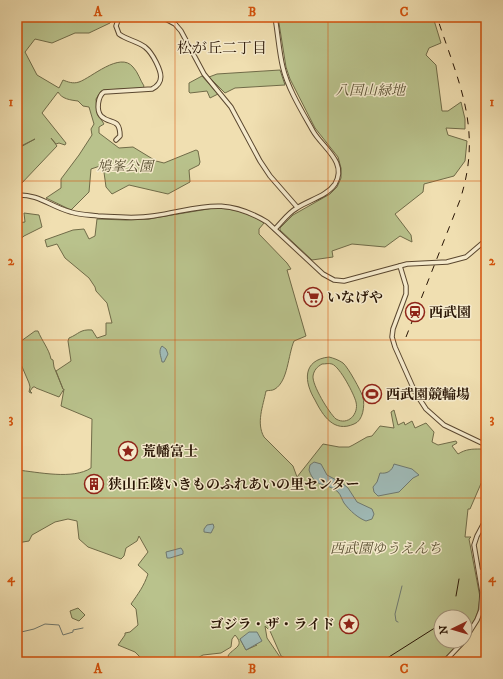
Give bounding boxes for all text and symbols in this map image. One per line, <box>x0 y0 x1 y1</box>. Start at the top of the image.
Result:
text: A <box>93 4 103 20</box>
text: B <box>248 4 256 20</box>
text: C <box>400 4 409 20</box>
district label: 松が丘二丁目 <box>177 39 267 58</box>
park label: 八国山緑地 <box>335 82 407 100</box>
text: 1 <box>9 94 14 110</box>
text: 1 <box>490 94 495 110</box>
park label: 鳩峯公園 <box>97 158 155 176</box>
text: 2 <box>8 253 15 269</box>
text: 2 <box>489 253 496 269</box>
supermarket icon: いなげや <box>302 286 324 308</box>
place label: いなげや <box>327 289 383 307</box>
station icon: 西武園 <box>404 301 426 323</box>
place label: 西武園 <box>429 304 471 322</box>
sports icon: 西武園競輪場 <box>361 383 383 405</box>
place label: 西武園競輪場 <box>386 386 470 404</box>
text: 3 <box>9 411 14 427</box>
text: 3 <box>490 411 495 427</box>
place icon: 荒幡富士 <box>117 440 139 462</box>
place label: 荒幡富士 <box>142 443 198 461</box>
building icon: 狭山丘陵いきものふれあいの里センター <box>83 473 105 495</box>
place label: 狭山丘陵いきものふれあいの里センター <box>108 476 359 494</box>
park label: 西武園ゆうえんち <box>330 540 442 558</box>
text: 4 <box>6 570 15 587</box>
text: 4 <box>487 570 496 587</box>
north arrow <box>433 609 473 649</box>
place icon: ゴジラ・ザ・ライド <box>338 613 360 635</box>
place label: ゴジラ・ザ・ライド <box>209 616 335 634</box>
text: N <box>437 625 451 635</box>
text: A <box>93 661 103 677</box>
text: B <box>248 661 256 677</box>
text: C <box>400 661 409 677</box>

